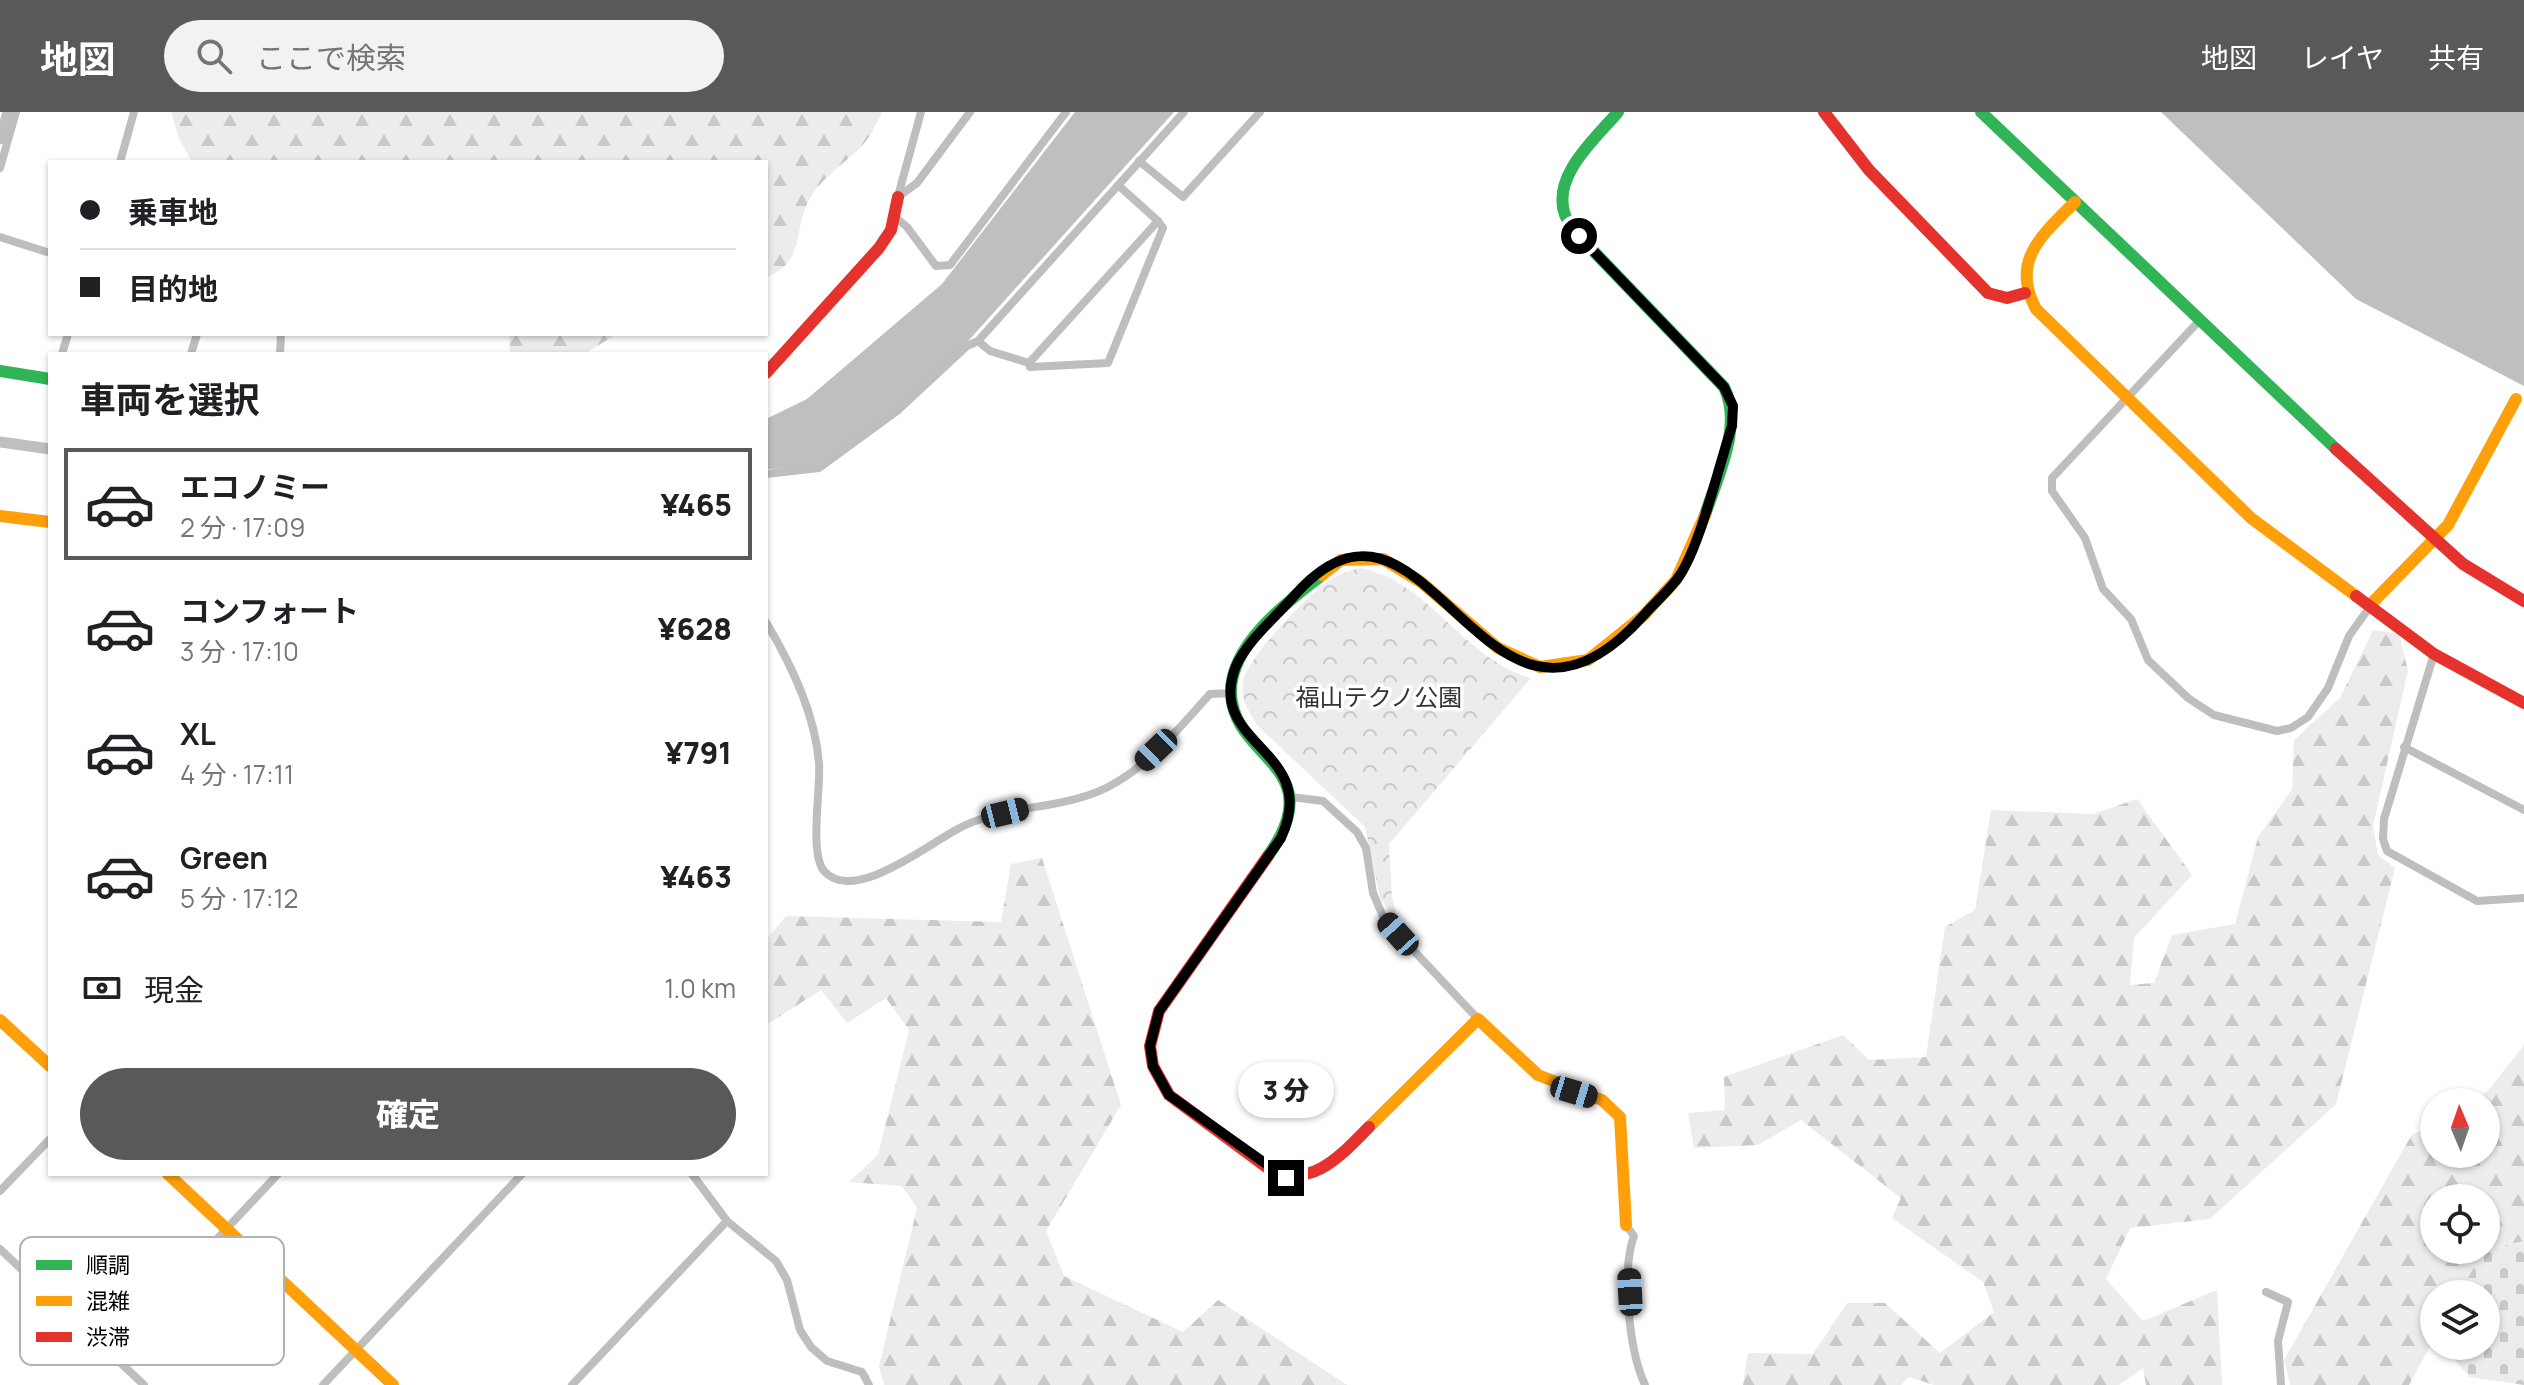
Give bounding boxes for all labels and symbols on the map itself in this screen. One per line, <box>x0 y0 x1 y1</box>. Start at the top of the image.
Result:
route start <box>1561 218 1597 254</box>
park label: 福山テクノ公園 <box>1296 680 1462 713</box>
car <box>1130 725 1182 775</box>
car <box>979 796 1031 830</box>
car <box>1373 908 1423 960</box>
callout: 3 分 <box>1238 1062 1334 1118</box>
car <box>1548 1074 1600 1110</box>
north arrow <box>2420 1088 2500 1168</box>
route end <box>1268 1160 1304 1196</box>
legend <box>20 1237 284 1365</box>
text: 順調 <box>86 1250 130 1280</box>
car <box>1617 1267 1643 1317</box>
text: 混雑 <box>86 1286 130 1316</box>
text: 渋滞 <box>86 1322 130 1352</box>

